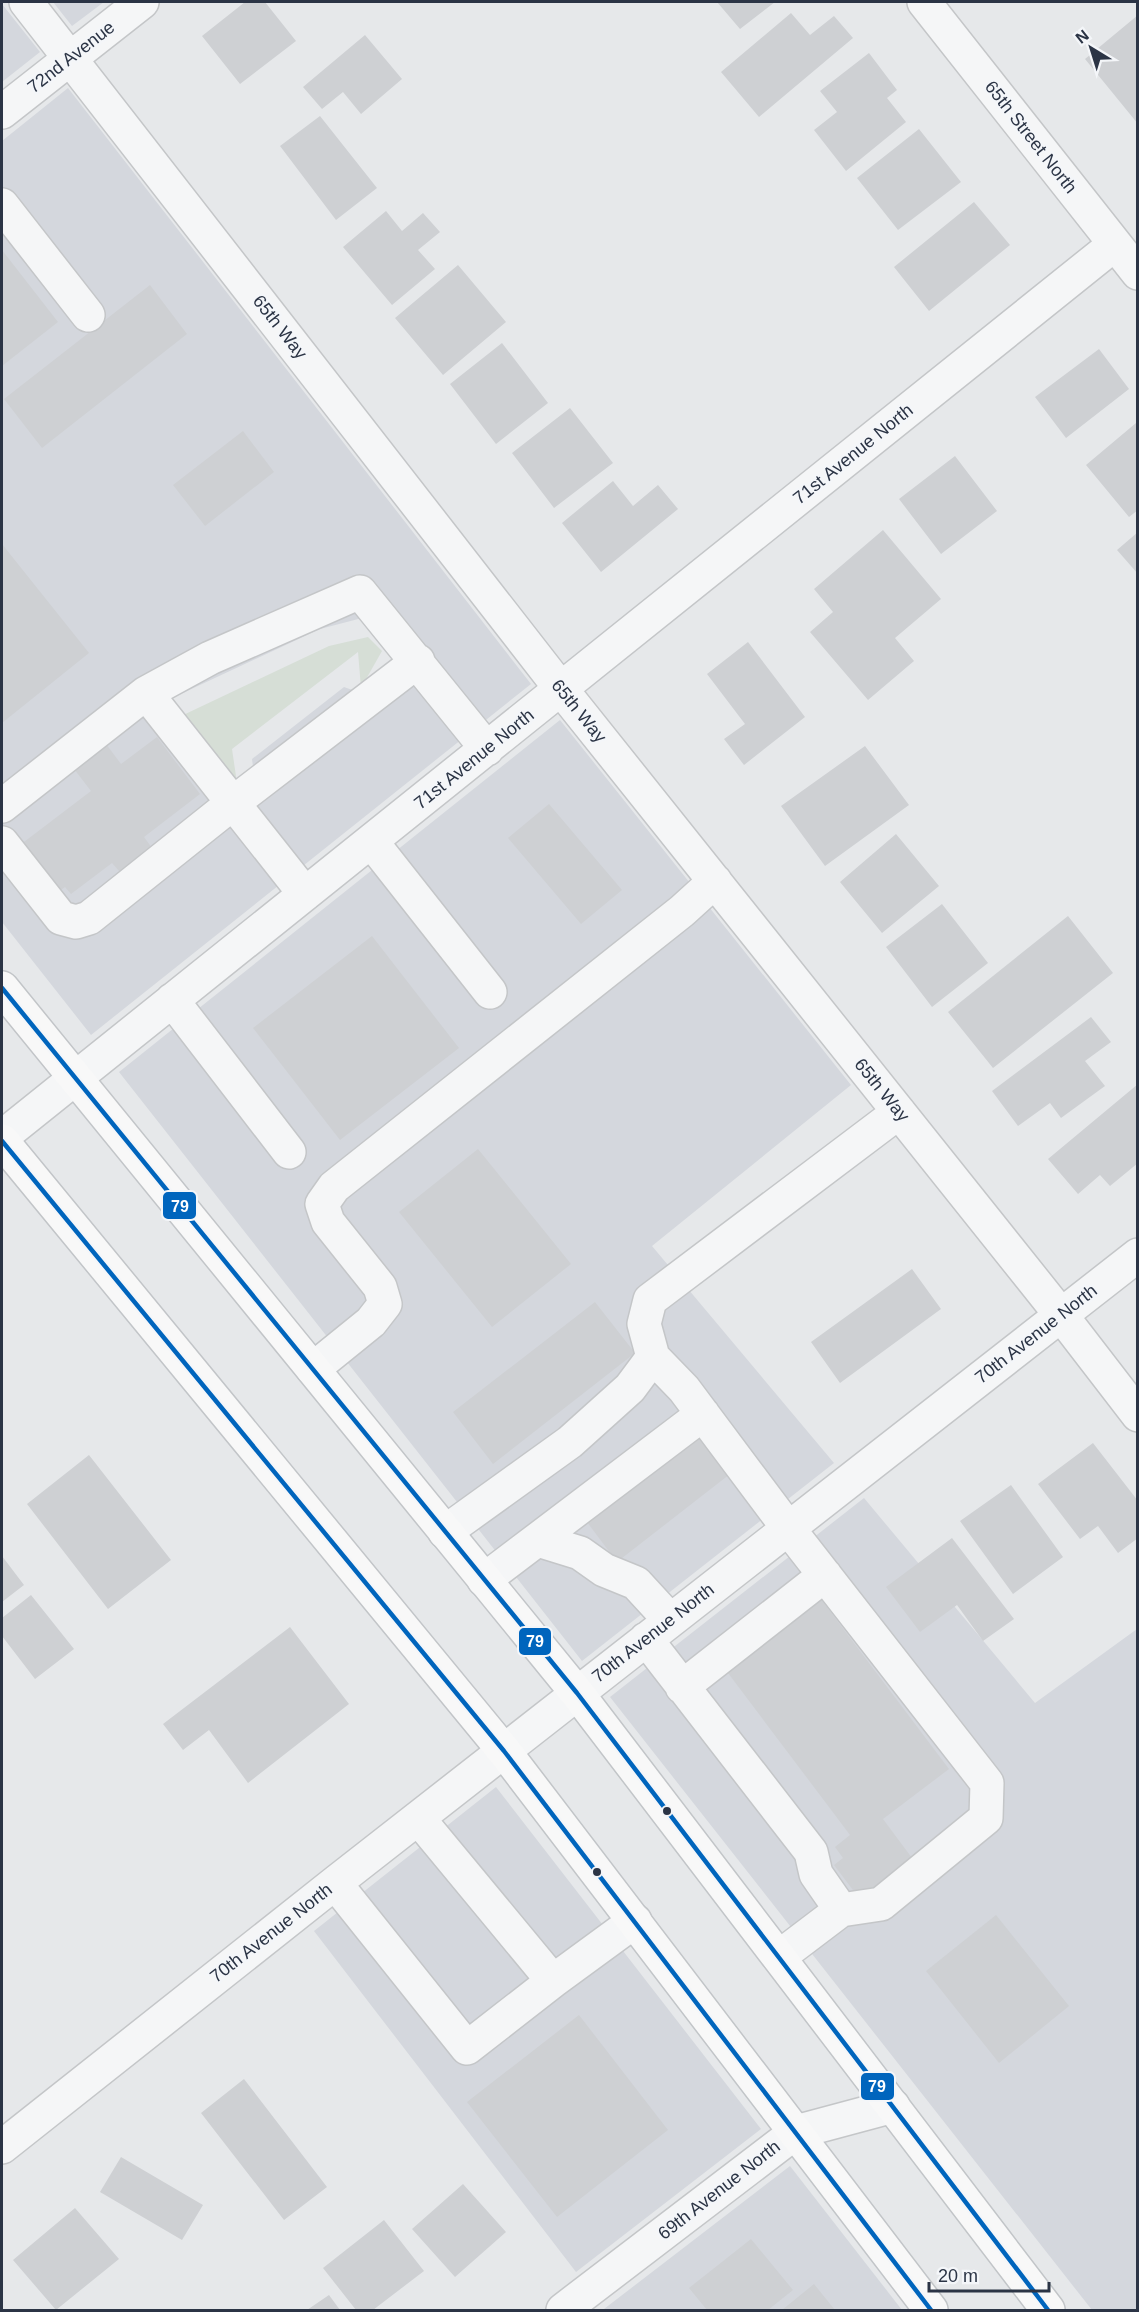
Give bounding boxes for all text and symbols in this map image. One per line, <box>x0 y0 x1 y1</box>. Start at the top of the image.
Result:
street label: 72nd Avenue <box>24 17 118 97</box>
north arrow <box>1061 18 1121 78</box>
text: N <box>1072 26 1092 47</box>
street label: 65th Street North <box>981 77 1081 197</box>
street label: 65th Way <box>249 291 311 363</box>
street label: 71st Avenue North <box>789 400 917 508</box>
street label: 65th Way <box>548 675 610 747</box>
street label: 71st Avenue North <box>410 705 538 813</box>
street label: 65th Way <box>851 1054 913 1126</box>
line badge: 79 <box>162 1191 197 1220</box>
text: 79 <box>171 1198 189 1215</box>
street label: 70th Avenue North <box>971 1280 1101 1388</box>
street label: 70th Avenue North <box>588 1579 718 1687</box>
line badge: 79 <box>518 1627 552 1656</box>
text: 79 <box>526 1633 544 1650</box>
unlabelled marker <box>661 1805 673 1817</box>
unlabelled marker <box>591 1866 603 1878</box>
street label: 70th Avenue North <box>206 1879 336 1987</box>
line badge: 79 <box>860 2072 895 2101</box>
text: 79 <box>868 2078 886 2095</box>
street label: 69th Avenue North <box>654 2136 784 2244</box>
scale bar <box>929 2255 1049 2293</box>
text: 20 m <box>938 2266 978 2286</box>

